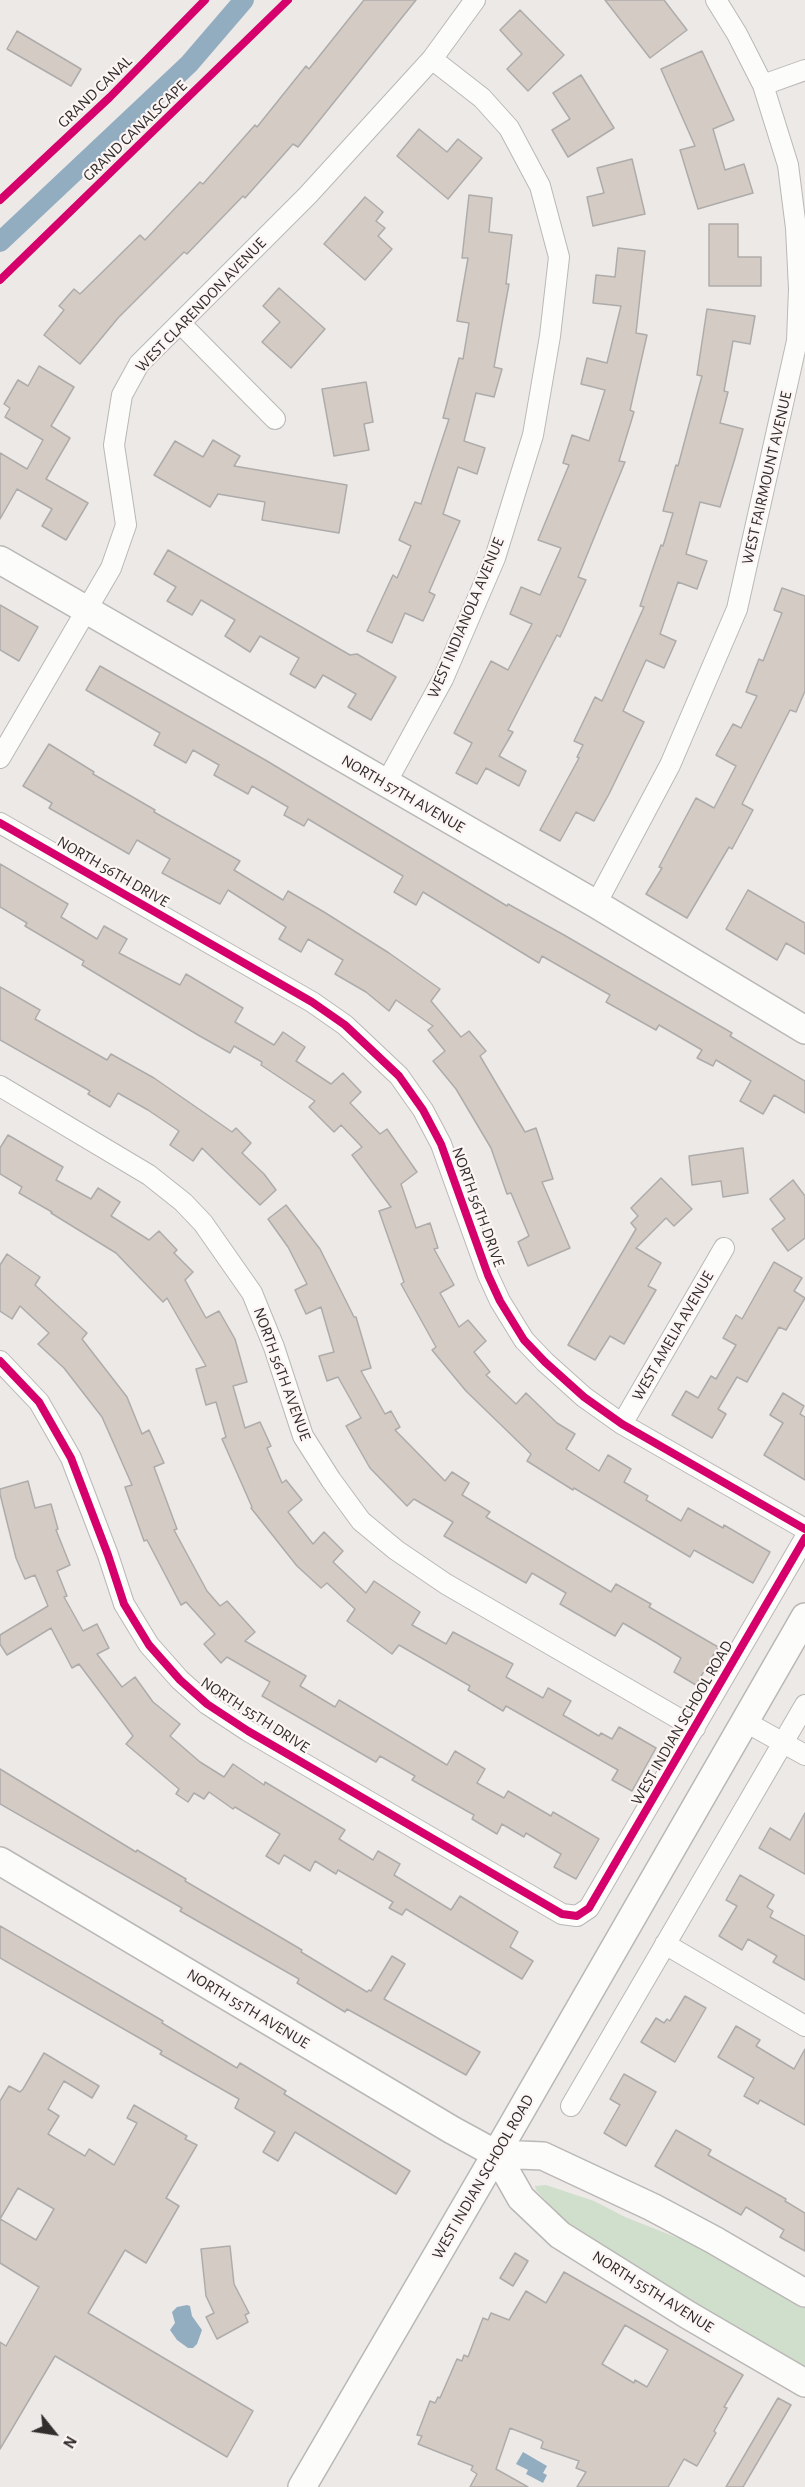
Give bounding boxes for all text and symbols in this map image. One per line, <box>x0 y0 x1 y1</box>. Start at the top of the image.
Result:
street label: GRAND CANAL <box>54 52 136 132</box>
street label: GRAND CANALSCAPE <box>79 76 191 186</box>
street label: WEST CLARENDON AVENUE <box>132 234 270 376</box>
street label: WEST FAIRMOUNT AVENUE <box>738 390 796 566</box>
street label: WEST INDIANOLA AVENUE <box>423 535 509 701</box>
street label: NORTH 57TH AVENUE <box>338 751 468 837</box>
street label: NORTH 56TH DRIVE <box>54 832 172 912</box>
street label: NORTH 56TH DRIVE <box>447 1144 509 1270</box>
street label: WEST AMELIA AVENUE <box>628 1268 718 1404</box>
street label: NORTH 56TH AVENUE <box>249 1305 315 1443</box>
street label: WEST INDIAN SCHOOL ROAD <box>627 1637 737 1809</box>
street label: NORTH 55TH DRIVE <box>197 1673 313 1757</box>
street label: NORTH 55TH AVENUE <box>183 1965 313 2053</box>
street label: WEST INDIAN SCHOOL ROAD <box>428 2091 538 2263</box>
street label: NORTH 55TH AVENUE <box>589 2247 717 2337</box>
north arrow <box>24 2403 84 2463</box>
text: N <box>60 2433 79 2451</box>

